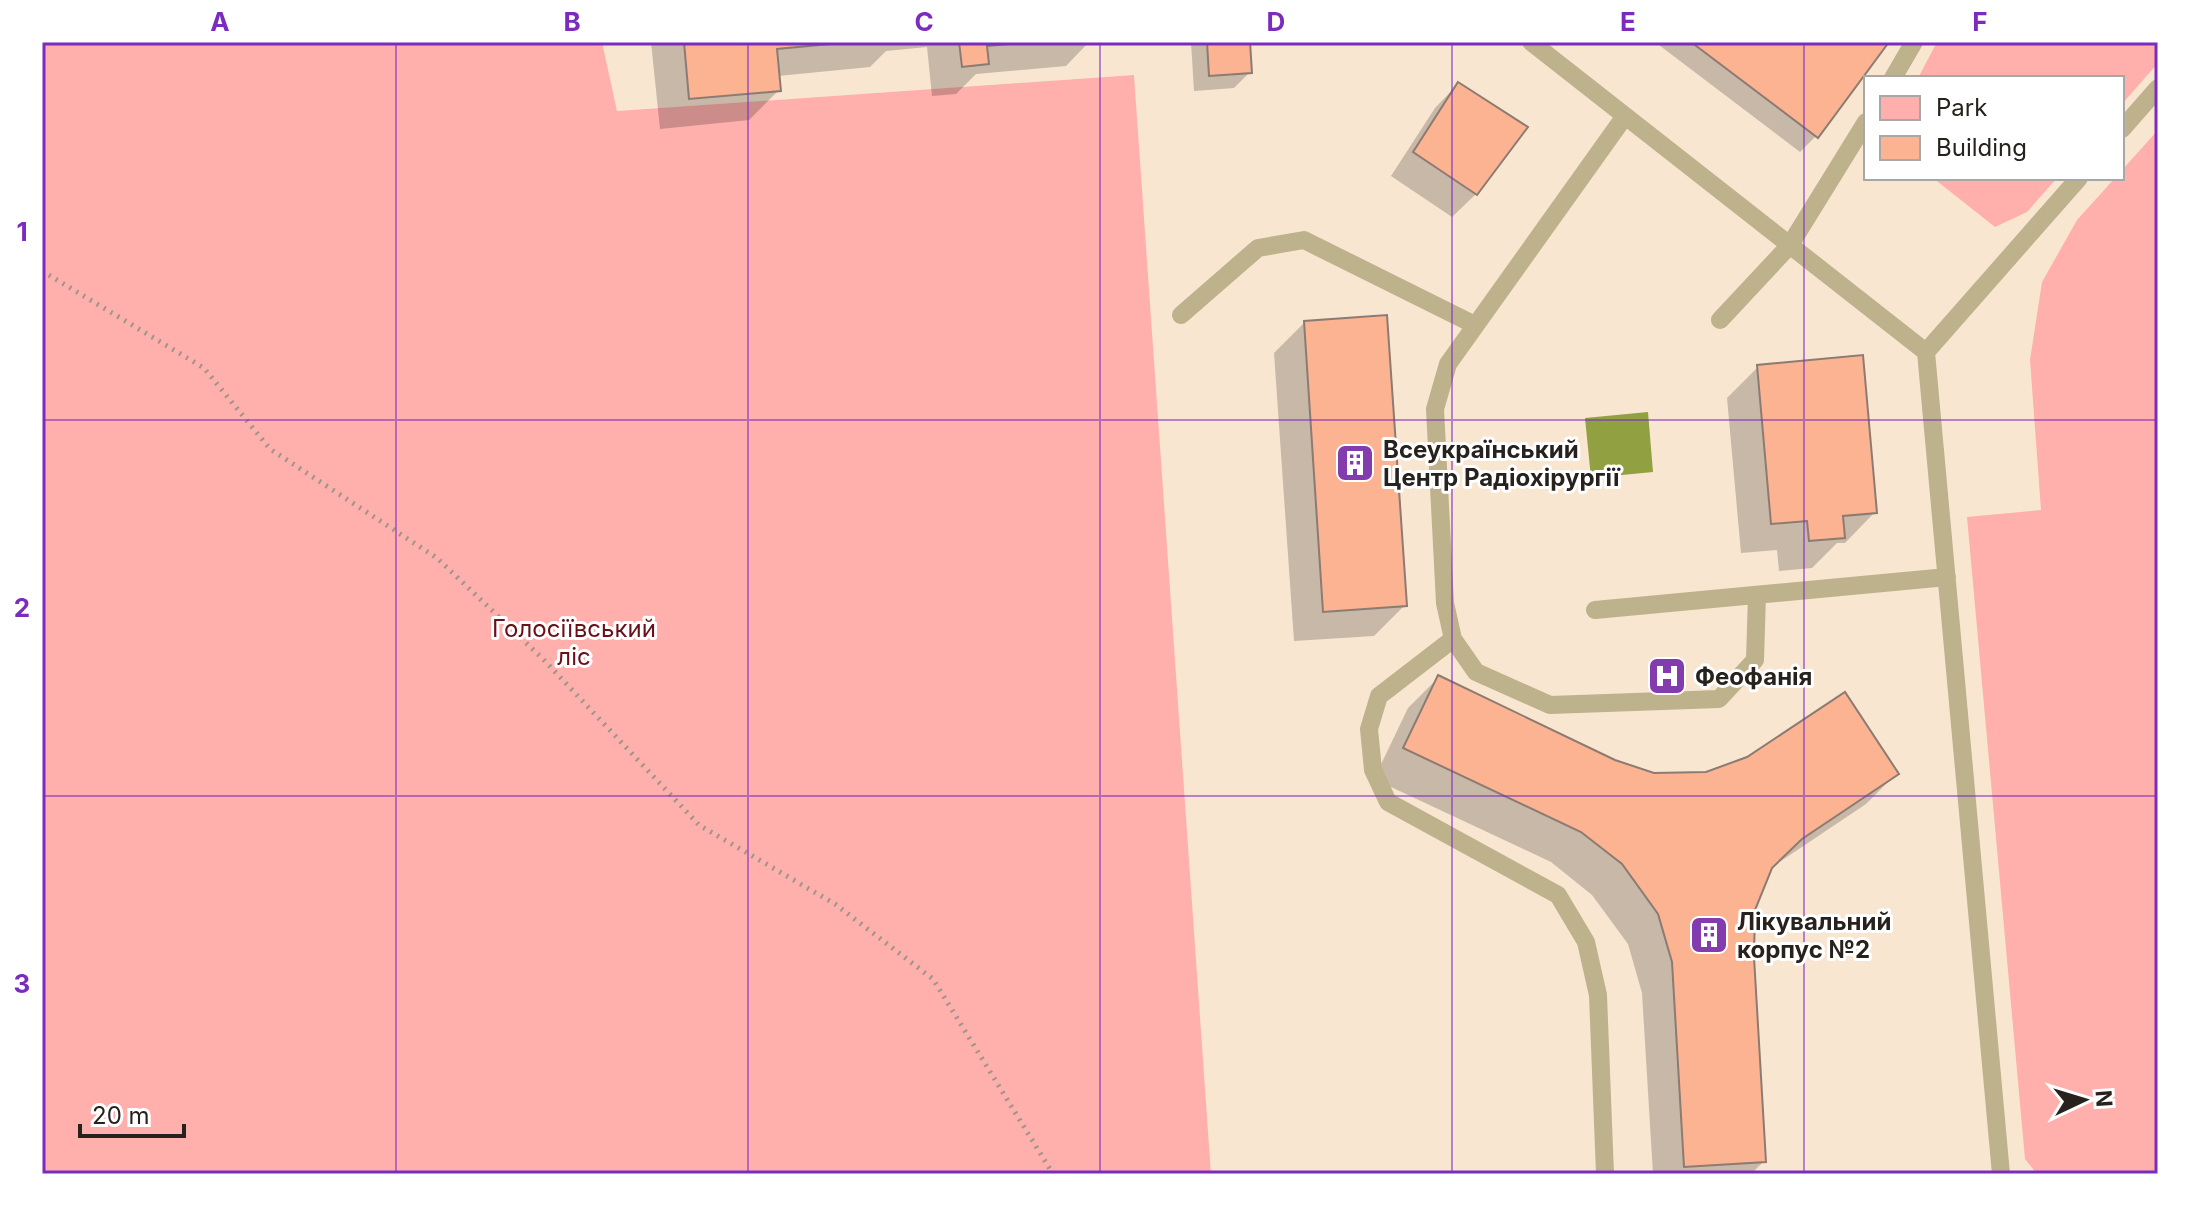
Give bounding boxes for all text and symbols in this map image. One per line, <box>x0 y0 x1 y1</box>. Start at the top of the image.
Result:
text: A <box>210 6 230 37</box>
text: B <box>563 6 581 37</box>
text: C <box>914 6 934 37</box>
text: D <box>1267 6 1285 37</box>
text: E <box>1620 6 1636 37</box>
text: F <box>1972 6 1988 37</box>
legend <box>1864 76 2124 180</box>
text: Park <box>1936 93 1987 122</box>
text: Building <box>1936 133 2027 162</box>
text: 1 <box>16 216 28 247</box>
place label: Всеукраїнський Центр Радіохірургії <box>1383 435 1621 492</box>
building icon: Всеукраїнський Центр Радіохірургії <box>1334 442 1376 484</box>
text: 2 <box>14 592 30 623</box>
park label: Голосіївський ліс <box>492 614 656 671</box>
hospital icon: Феофанія <box>1646 655 1688 697</box>
place label: Феофанія <box>1695 662 1812 691</box>
place label: Лікувальний корпус №2 <box>1737 907 1891 964</box>
building icon: Лікувальний корпус №2 <box>1688 914 1730 956</box>
text: 3 <box>14 968 30 999</box>
north arrow <box>2044 1060 2124 1140</box>
scale bar <box>80 1088 184 1138</box>
text: N <box>2090 1089 2118 1108</box>
text: 20 m <box>92 1101 150 1130</box>

